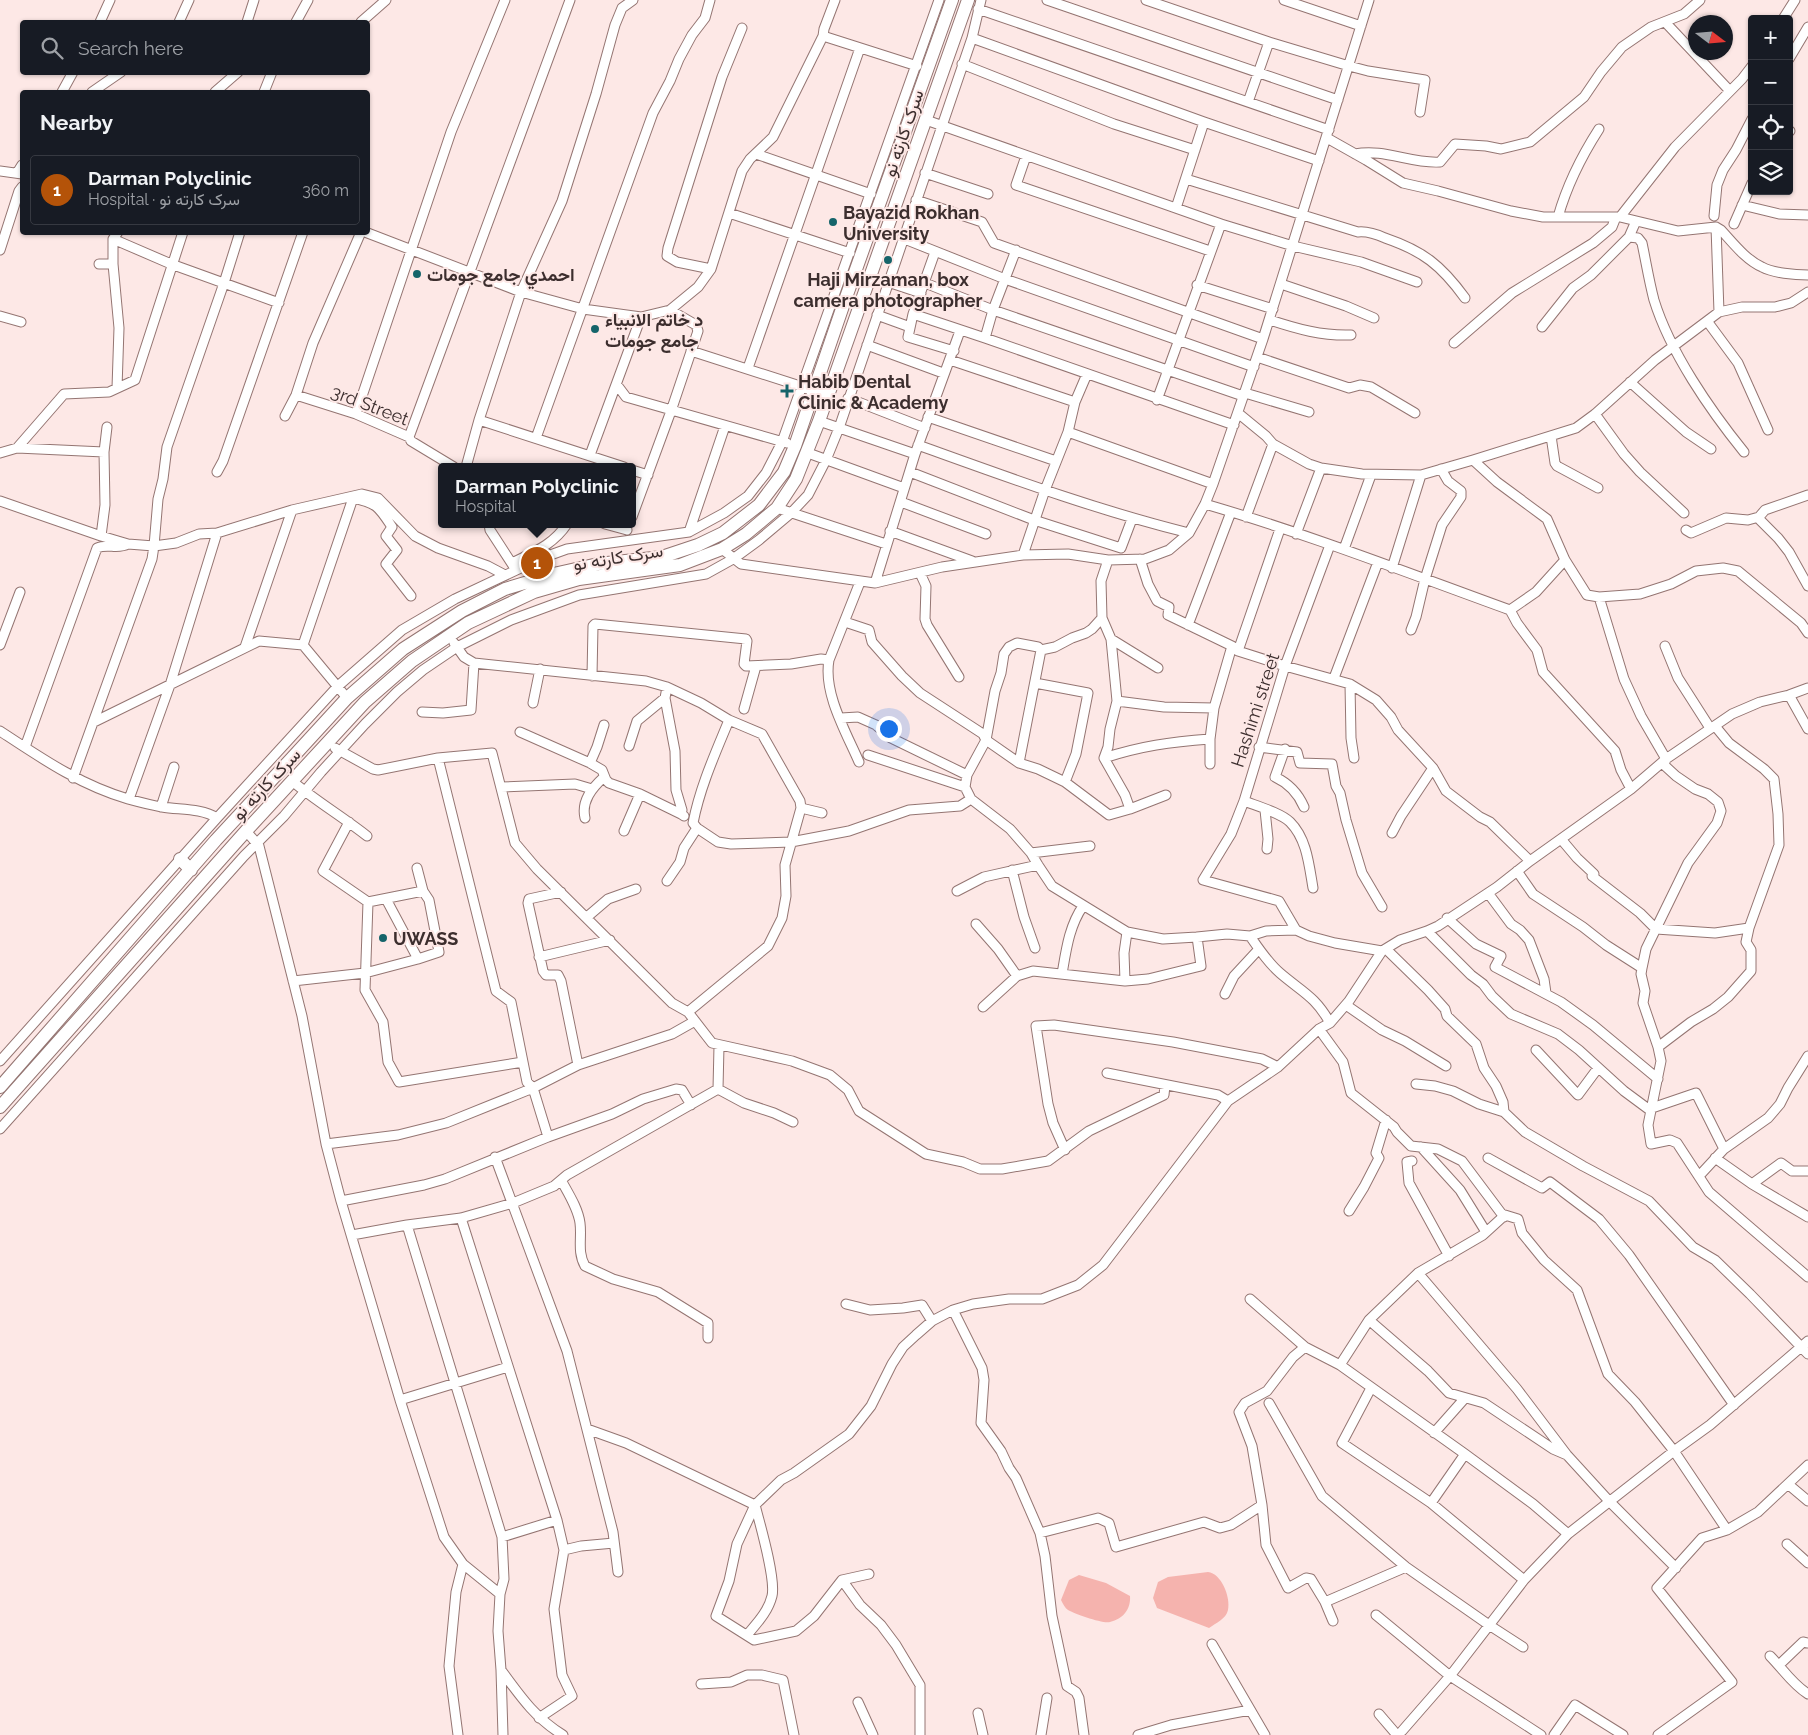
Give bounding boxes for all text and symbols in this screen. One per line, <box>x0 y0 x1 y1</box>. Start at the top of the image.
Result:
north arrow <box>1688 15 1733 60</box>
map controls <box>1748 15 1793 195</box>
button: + <box>1748 15 1793 60</box>
search box <box>20 20 370 75</box>
icon: search <box>38 34 66 62</box>
text: Search here <box>78 37 184 59</box>
button: − <box>1748 60 1793 105</box>
street label: سرک کارته نو <box>878 87 929 180</box>
button: locate <box>1748 105 1793 150</box>
text: Nearby <box>40 110 113 135</box>
button: layers <box>1748 150 1793 195</box>
text: Darman Polyclinic <box>88 167 252 189</box>
text: 1 <box>53 181 61 200</box>
text: 360 m <box>302 181 349 200</box>
text: Hospital · سرک کارته نو <box>88 190 240 209</box>
place label: Bayazid Rokhan University <box>843 202 979 244</box>
marker: Bayazid Rokhan University <box>827 216 839 228</box>
marker: Haji Mirzaman, box camera photographer <box>882 254 894 266</box>
place label: احمدي جامع جومات <box>427 264 575 290</box>
marker: احمدي جامع جومات <box>411 268 423 280</box>
place label: Haji Mirzaman, box camera photographer <box>793 269 983 311</box>
place label: د خاتم الانبیاء جامع جومات <box>605 309 703 353</box>
marker: د خاتم الانبیاء جامع جومات <box>589 323 601 335</box>
place label: Habib Dental Clinic & Academy <box>798 371 948 413</box>
street label: 3rd Street <box>328 381 412 429</box>
marker: Habib Dental Clinic & Academy <box>780 384 794 398</box>
popup <box>438 463 636 528</box>
text: Darman Polyclinic <box>455 475 619 497</box>
text: Hospital <box>455 497 516 516</box>
street label: سرک کارته نو <box>572 540 664 575</box>
pin: 1 <box>521 544 553 582</box>
street label: Hashimi street <box>1227 650 1283 770</box>
your location <box>876 716 902 742</box>
street label: سرک کارته نو <box>227 744 305 825</box>
place label: UWASS <box>393 928 458 949</box>
marker: UWASS <box>377 932 389 944</box>

